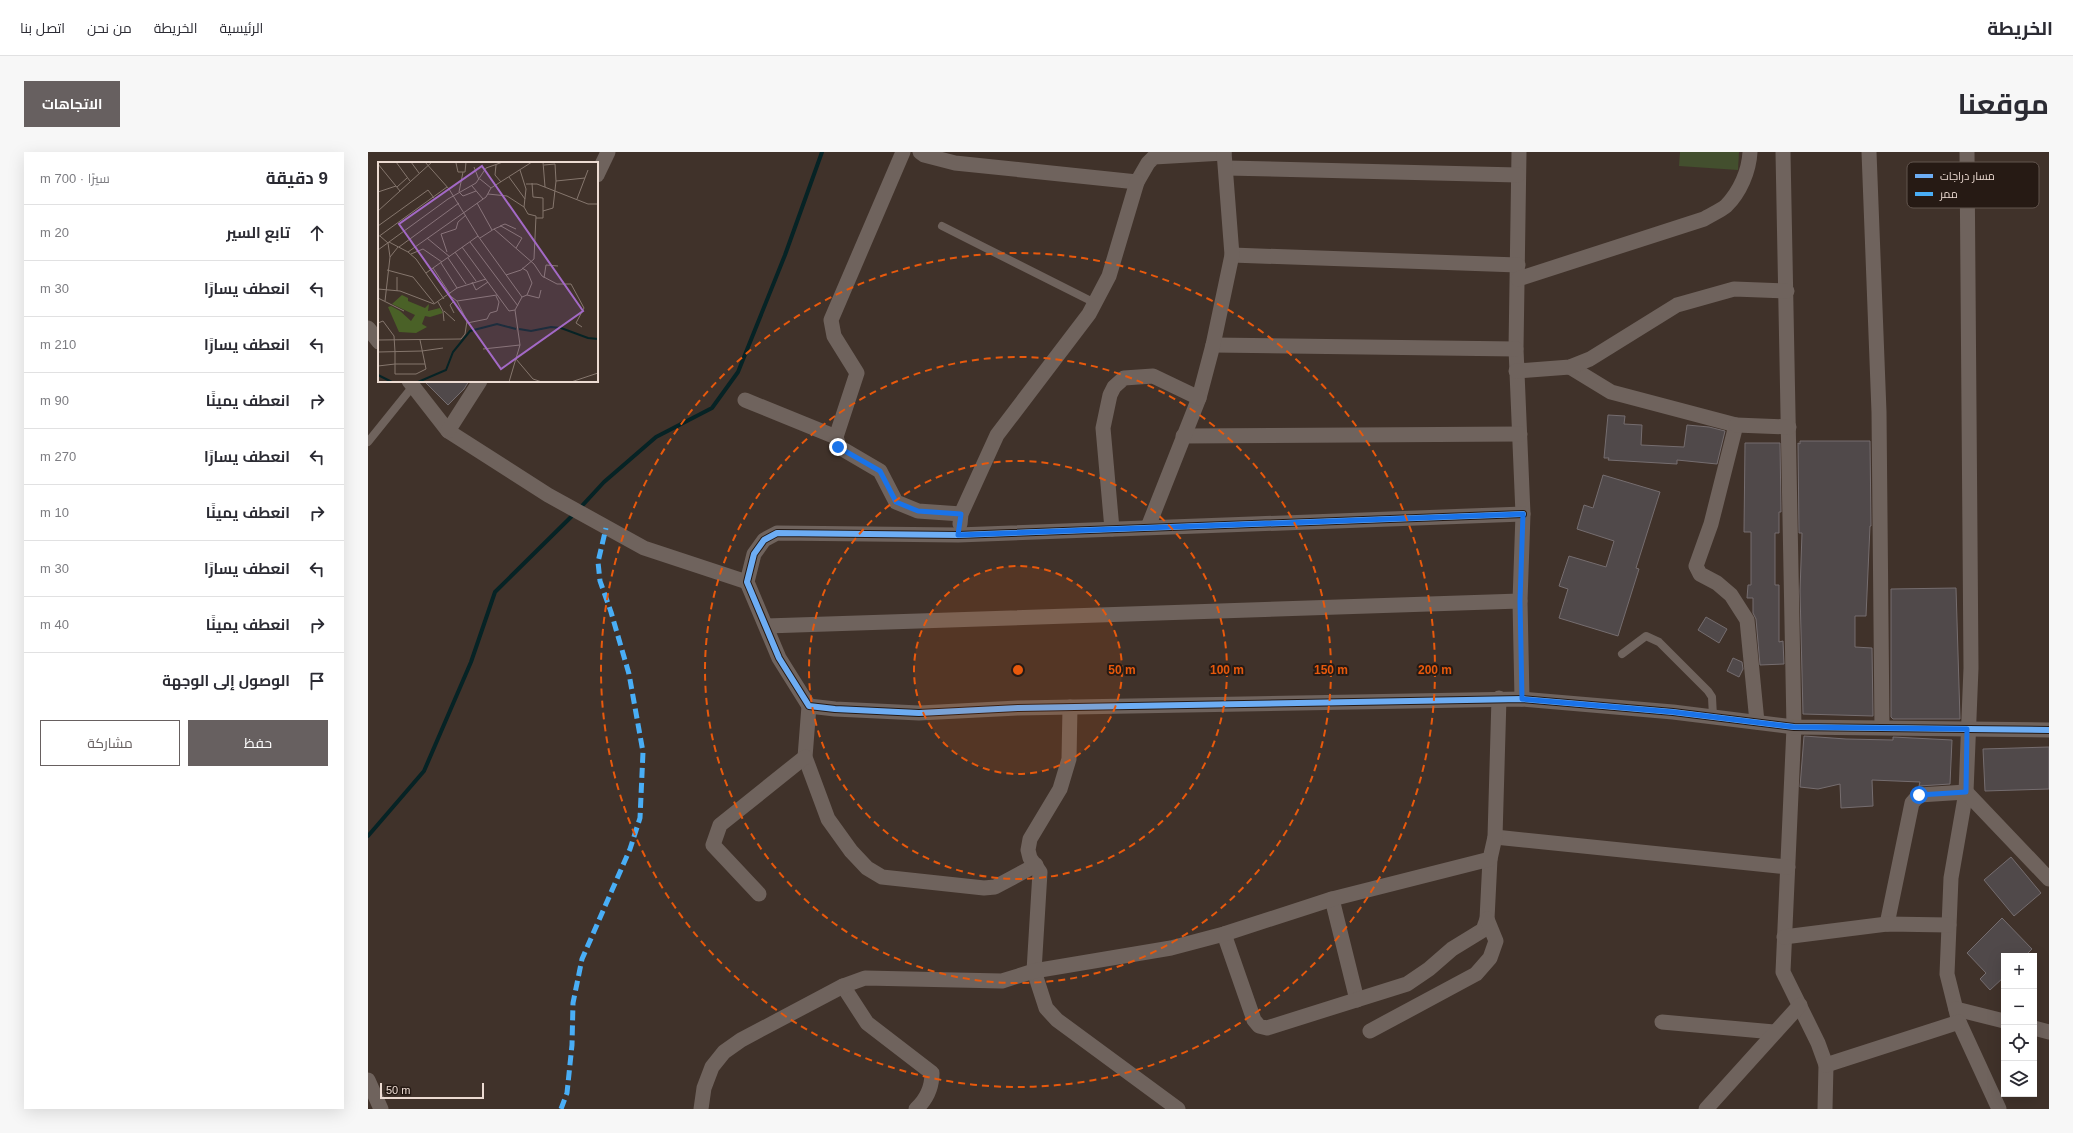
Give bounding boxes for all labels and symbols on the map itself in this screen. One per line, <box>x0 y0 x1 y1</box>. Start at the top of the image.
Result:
inset map <box>378 162 598 382</box>
legend <box>1907 162 2039 208</box>
text: مسار دراجات <box>1940 170 1995 183</box>
text: ممر <box>1939 188 1958 201</box>
route end <box>829 438 847 456</box>
centre of rings <box>1011 663 1025 677</box>
text: 50 m <box>1108 663 1136 677</box>
text: 100 m <box>1210 663 1244 677</box>
text: 150 m <box>1314 663 1348 677</box>
text: 200 m <box>1418 663 1452 677</box>
route start <box>1910 786 1928 804</box>
scale bar <box>380 1081 484 1100</box>

